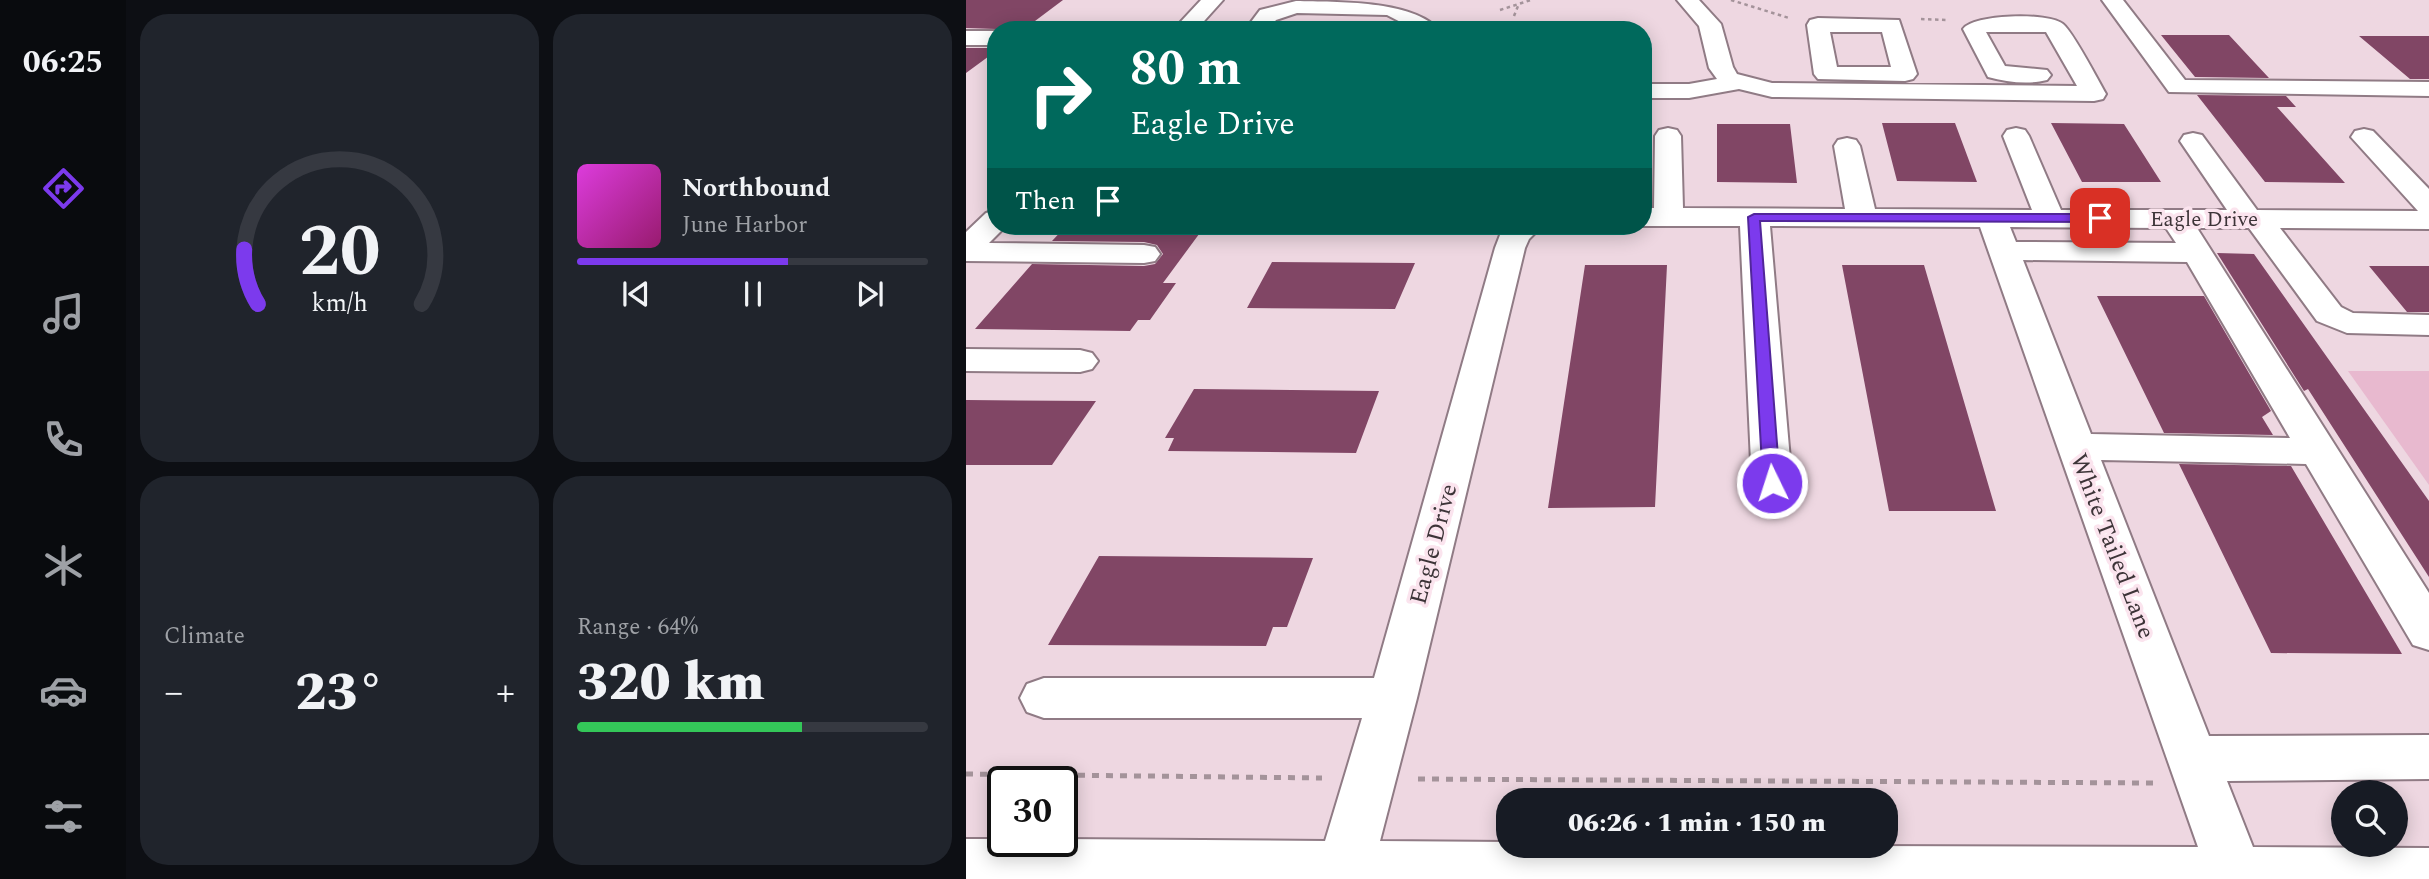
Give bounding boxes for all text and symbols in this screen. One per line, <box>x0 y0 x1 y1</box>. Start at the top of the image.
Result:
text: 80 m <box>1130 32 1241 107</box>
text: 06:25 <box>23 38 103 87</box>
icon: right <box>1015 49 1106 140</box>
text: Eagle Drive <box>1130 100 1295 149</box>
icon: directions <box>39 164 88 213</box>
text: Northbound <box>682 168 830 208</box>
text: Then <box>1015 181 1075 221</box>
icon: arrive <box>1089 182 1127 220</box>
pin <box>2070 188 2130 248</box>
text: 20 <box>299 198 380 309</box>
icon: arrive <box>2081 199 2119 237</box>
street label: Eagle Drive <box>2150 204 2258 236</box>
text: June Harbor <box>682 208 807 243</box>
icon: previous <box>617 275 655 313</box>
icon: pause <box>734 275 772 313</box>
icon: next <box>851 275 889 313</box>
text: km/h <box>311 285 368 323</box>
icon: music <box>39 289 88 338</box>
icon: phone <box>39 415 88 464</box>
position arrow <box>1735 446 1809 520</box>
street label: White Tailed Lane <box>2060 448 2164 644</box>
street label: Eagle Drive <box>1401 480 1467 609</box>
icon: climate <box>39 541 88 590</box>
text: Range · 64% <box>577 610 698 645</box>
text: Climate <box>164 619 245 654</box>
text: 320 km <box>577 644 765 723</box>
text: 23° <box>295 654 384 733</box>
text: − <box>164 664 183 722</box>
text: + <box>496 664 515 722</box>
icon: car <box>39 666 88 715</box>
speed limit sign: 30 <box>987 766 1078 857</box>
map controls <box>2331 780 2408 857</box>
button: search <box>2331 780 2408 857</box>
icon: filters <box>39 792 88 841</box>
text: 06:26 · 1 min · 150 m <box>1568 803 1826 843</box>

